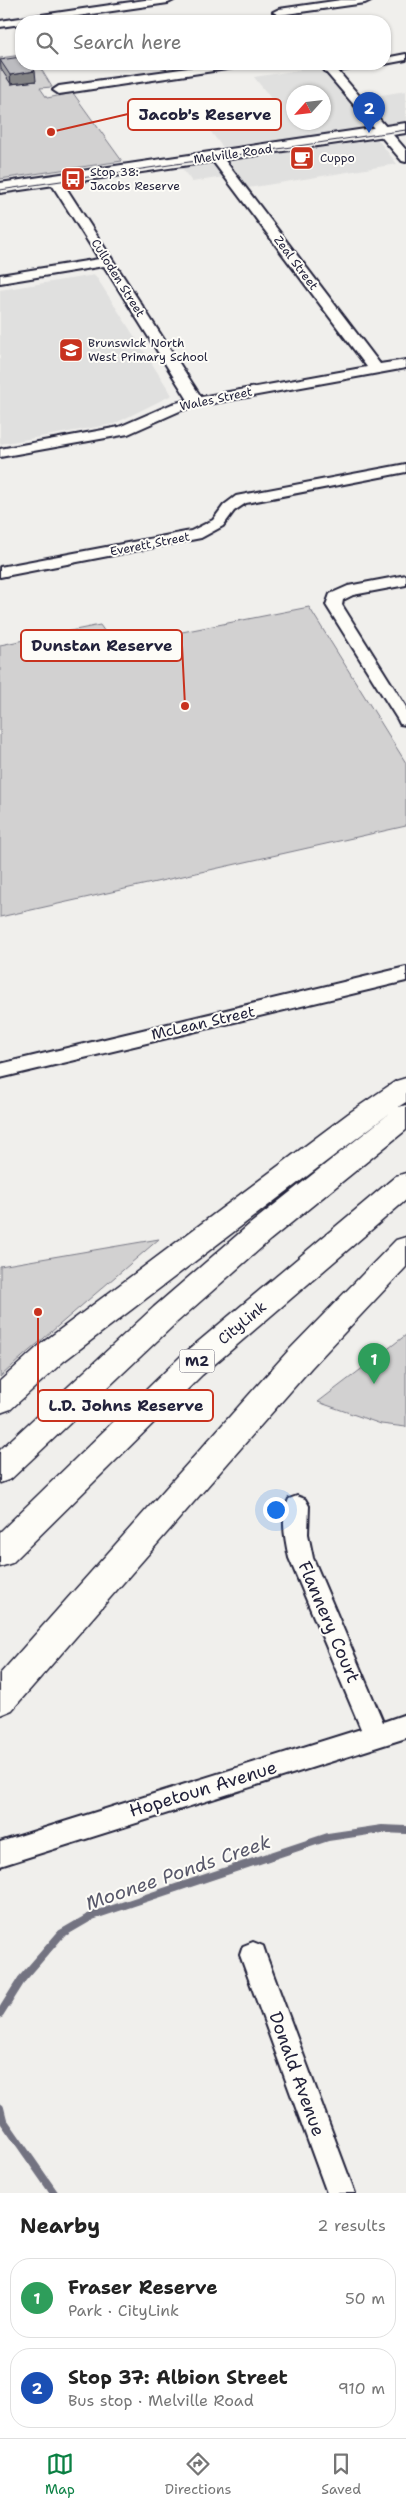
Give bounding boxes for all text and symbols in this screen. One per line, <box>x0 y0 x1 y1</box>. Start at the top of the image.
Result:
search box <box>15 15 391 70</box>
icon: search <box>33 29 61 57</box>
text: Search here <box>73 30 182 55</box>
north arrow <box>286 85 331 130</box>
pin: 2 <box>353 92 385 133</box>
callout: Jacob's Reserve <box>128 99 281 130</box>
text: Jacob's Reserve <box>138 104 272 125</box>
street label: Melville Road <box>193 141 274 167</box>
cafe icon: Cuppo <box>289 145 315 171</box>
place label: Cuppo <box>320 150 355 166</box>
place label: Stop 38: Jacobs Reserve <box>90 164 180 194</box>
bus stop icon: Stop 38: Jacobs Reserve <box>60 166 86 192</box>
street label: Zeal Street <box>270 233 322 293</box>
street label: Culloden Street <box>88 236 148 320</box>
place label: Brunswick North West Primary School <box>88 335 208 365</box>
school or university icon: Brunswick North West Primary School <box>58 337 84 363</box>
street label: Wales Street <box>178 383 254 415</box>
street label: Everett Street <box>109 528 191 560</box>
callout: Dunstan Reserve <box>21 630 182 661</box>
text: Dunstan Reserve <box>31 635 173 656</box>
street label: McLean Street <box>149 1001 257 1045</box>
street label: CityLink <box>213 1297 271 1349</box>
pin: 1 <box>358 1343 390 1384</box>
road number: M2 <box>180 1350 214 1372</box>
callout: L.D. Johns Reserve <box>38 1390 213 1421</box>
text: L.D. Johns Reserve <box>48 1395 204 1416</box>
your location <box>263 1497 289 1523</box>
street label: Flannery Court <box>293 1557 366 1687</box>
street label: Hopetoun Avenue <box>126 1755 280 1823</box>
water label: Moonee Ponds Creek <box>82 1829 274 1916</box>
street label: Donald Avenue <box>263 2008 331 2140</box>
text: Nearby <box>20 2212 100 2240</box>
text: 2 results <box>317 2215 386 2236</box>
text: Fraser Reserve <box>68 2275 218 2300</box>
text: 1 <box>33 2288 41 2309</box>
text: 50 m <box>345 2288 385 2309</box>
text: Park · CityLink <box>68 2300 179 2321</box>
text: Stop 37: Albion Street <box>68 2365 288 2390</box>
text: 2 <box>31 2378 43 2399</box>
text: 910 m <box>338 2378 385 2399</box>
text: Bus stop · Melville Road <box>68 2390 254 2411</box>
tab: Map <box>45 2450 75 2498</box>
tab: Directions <box>165 2450 231 2498</box>
tab: Saved <box>321 2450 361 2498</box>

